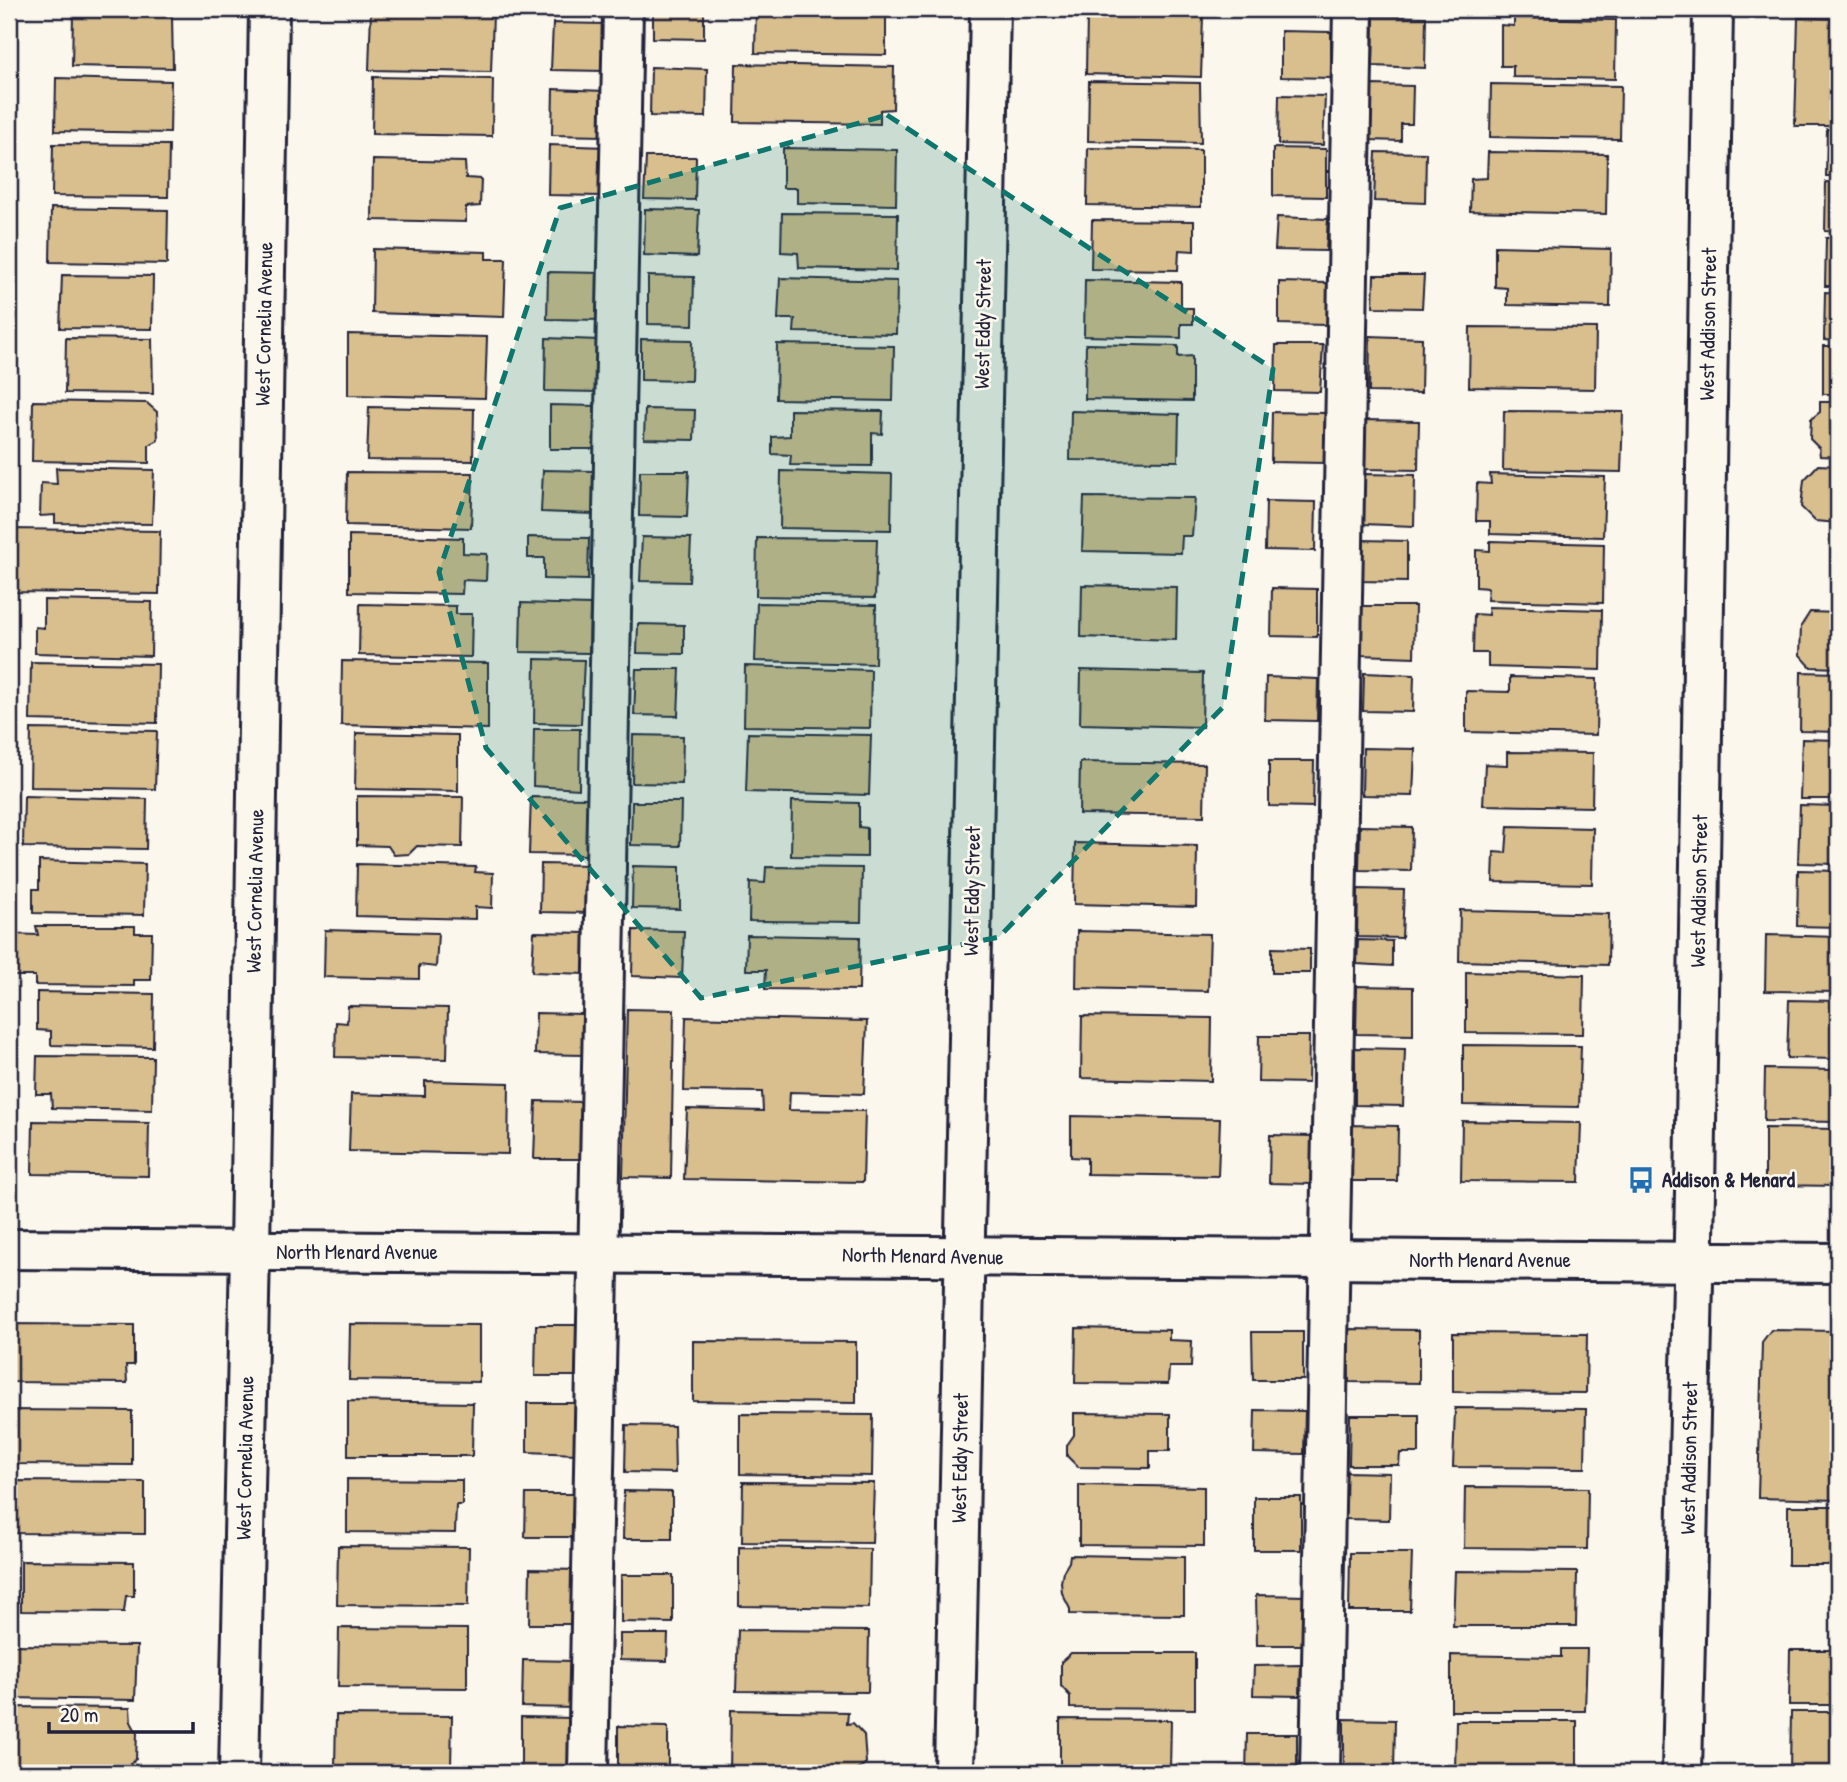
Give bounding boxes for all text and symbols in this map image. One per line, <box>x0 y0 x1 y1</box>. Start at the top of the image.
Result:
street label: West Cornelia Avenue <box>248 242 279 406</box>
street label: West Addison Street <box>1692 247 1723 400</box>
street label: West Eddy Street <box>967 258 998 389</box>
street label: West Cornelia Avenue <box>239 809 270 973</box>
street label: West Addison Street <box>1683 814 1714 967</box>
street label: West Eddy Street <box>956 825 987 956</box>
bus stop icon: Addison & Menard <box>1626 1165 1656 1195</box>
place label: Addison & Menard <box>1662 1165 1796 1194</box>
street label: North Menard Avenue <box>276 1237 438 1266</box>
street label: North Menard Avenue <box>842 1240 1004 1271</box>
street label: North Menard Avenue <box>1409 1245 1571 1274</box>
street label: West Cornelia Avenue <box>229 1376 260 1540</box>
street label: West Addison Street <box>1673 1381 1704 1534</box>
street label: West Eddy Street <box>944 1392 975 1523</box>
scale bar <box>49 1691 192 1735</box>
text: 20 m <box>60 1700 98 1729</box>

